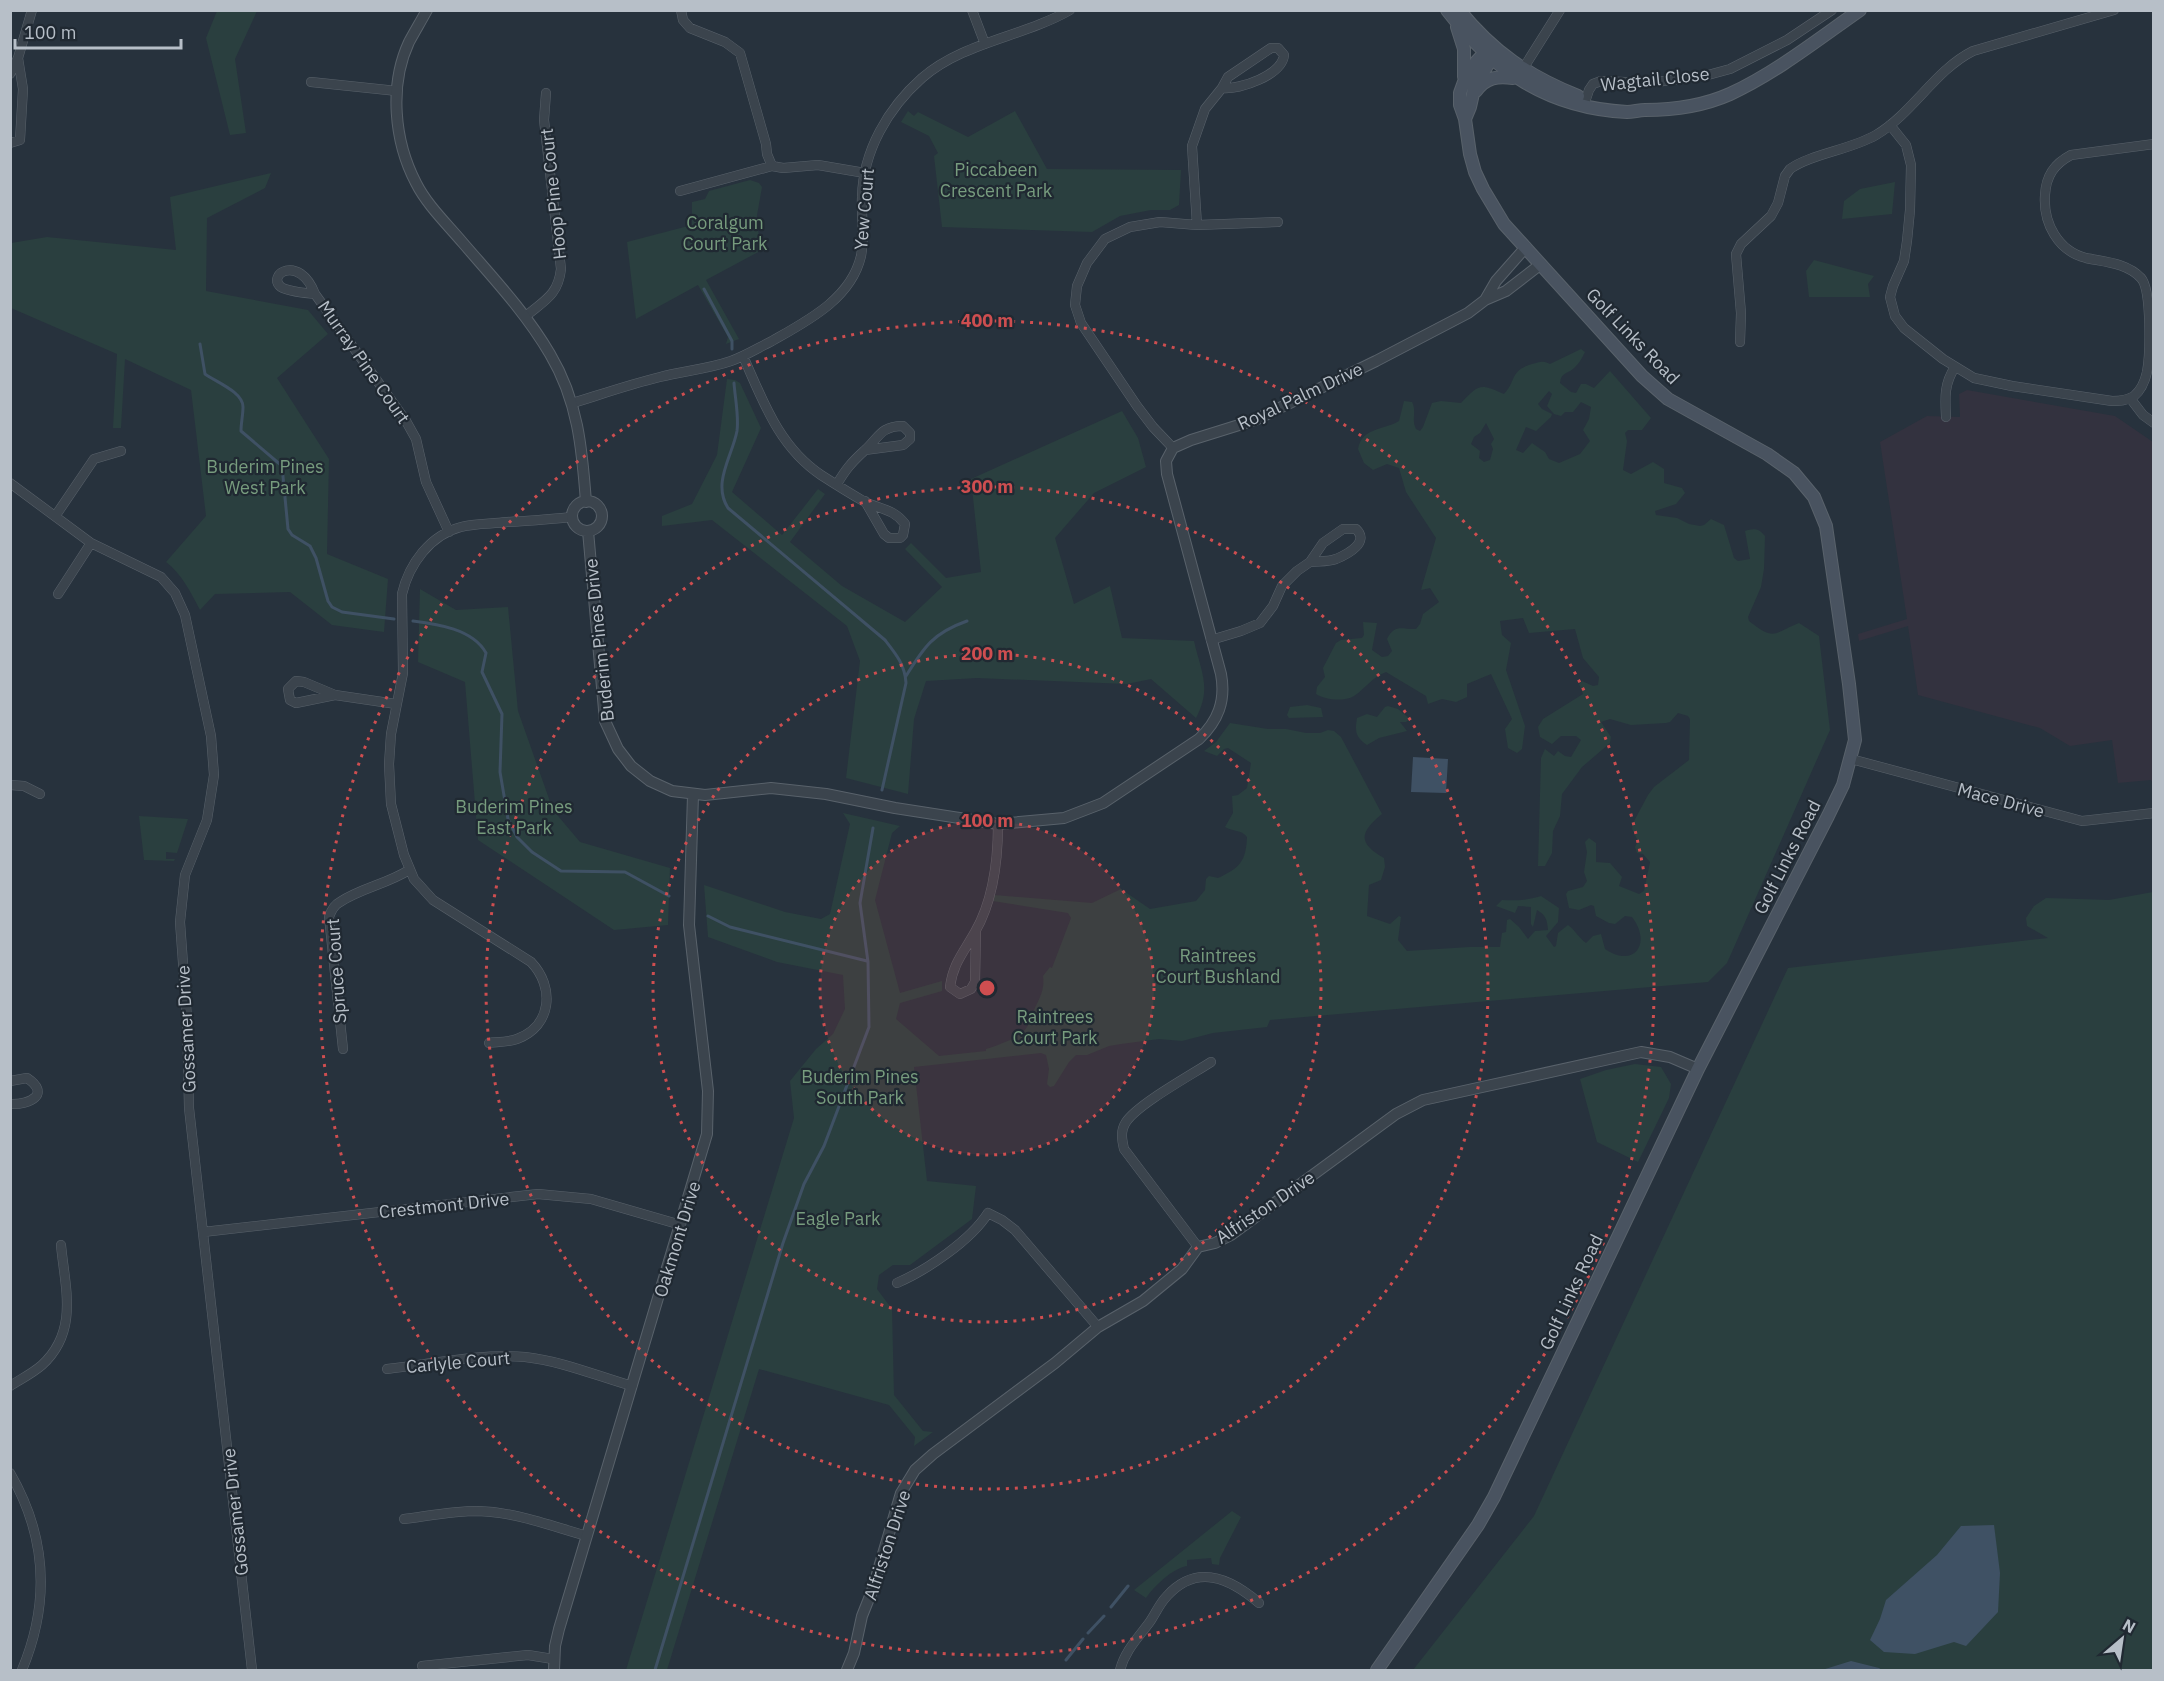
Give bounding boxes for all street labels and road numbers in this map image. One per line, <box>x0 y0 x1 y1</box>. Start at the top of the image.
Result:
street label: Wagtail Close <box>1599 62 1711 96</box>
street label: Hoop Pine Court <box>535 127 571 261</box>
street label: Yew Court <box>849 167 879 251</box>
street label: Golf Links Road <box>1581 283 1685 389</box>
street label: Murray Pine Court <box>313 296 415 428</box>
street label: Royal Palm Drive <box>1234 357 1366 435</box>
street label: Buderim Pines Drive <box>579 557 619 723</box>
street label: Mace Drive <box>1955 777 2047 823</box>
street label: Golf Links Road <box>1748 796 1826 918</box>
street label: Spruce Court <box>321 918 351 1024</box>
street label: Gossamer Drive <box>171 964 201 1093</box>
street label: Alfriston Drive <box>1211 1165 1319 1249</box>
street label: Oakmont Drive <box>648 1178 706 1300</box>
street label: Crestmont Drive <box>378 1187 510 1223</box>
street label: Golf Links Road <box>1534 1230 1608 1354</box>
street label: Carlyle Court <box>405 1346 511 1378</box>
street label: Gossamer Drive <box>217 1447 253 1577</box>
street label: Alfriston Drive <box>858 1487 916 1603</box>

